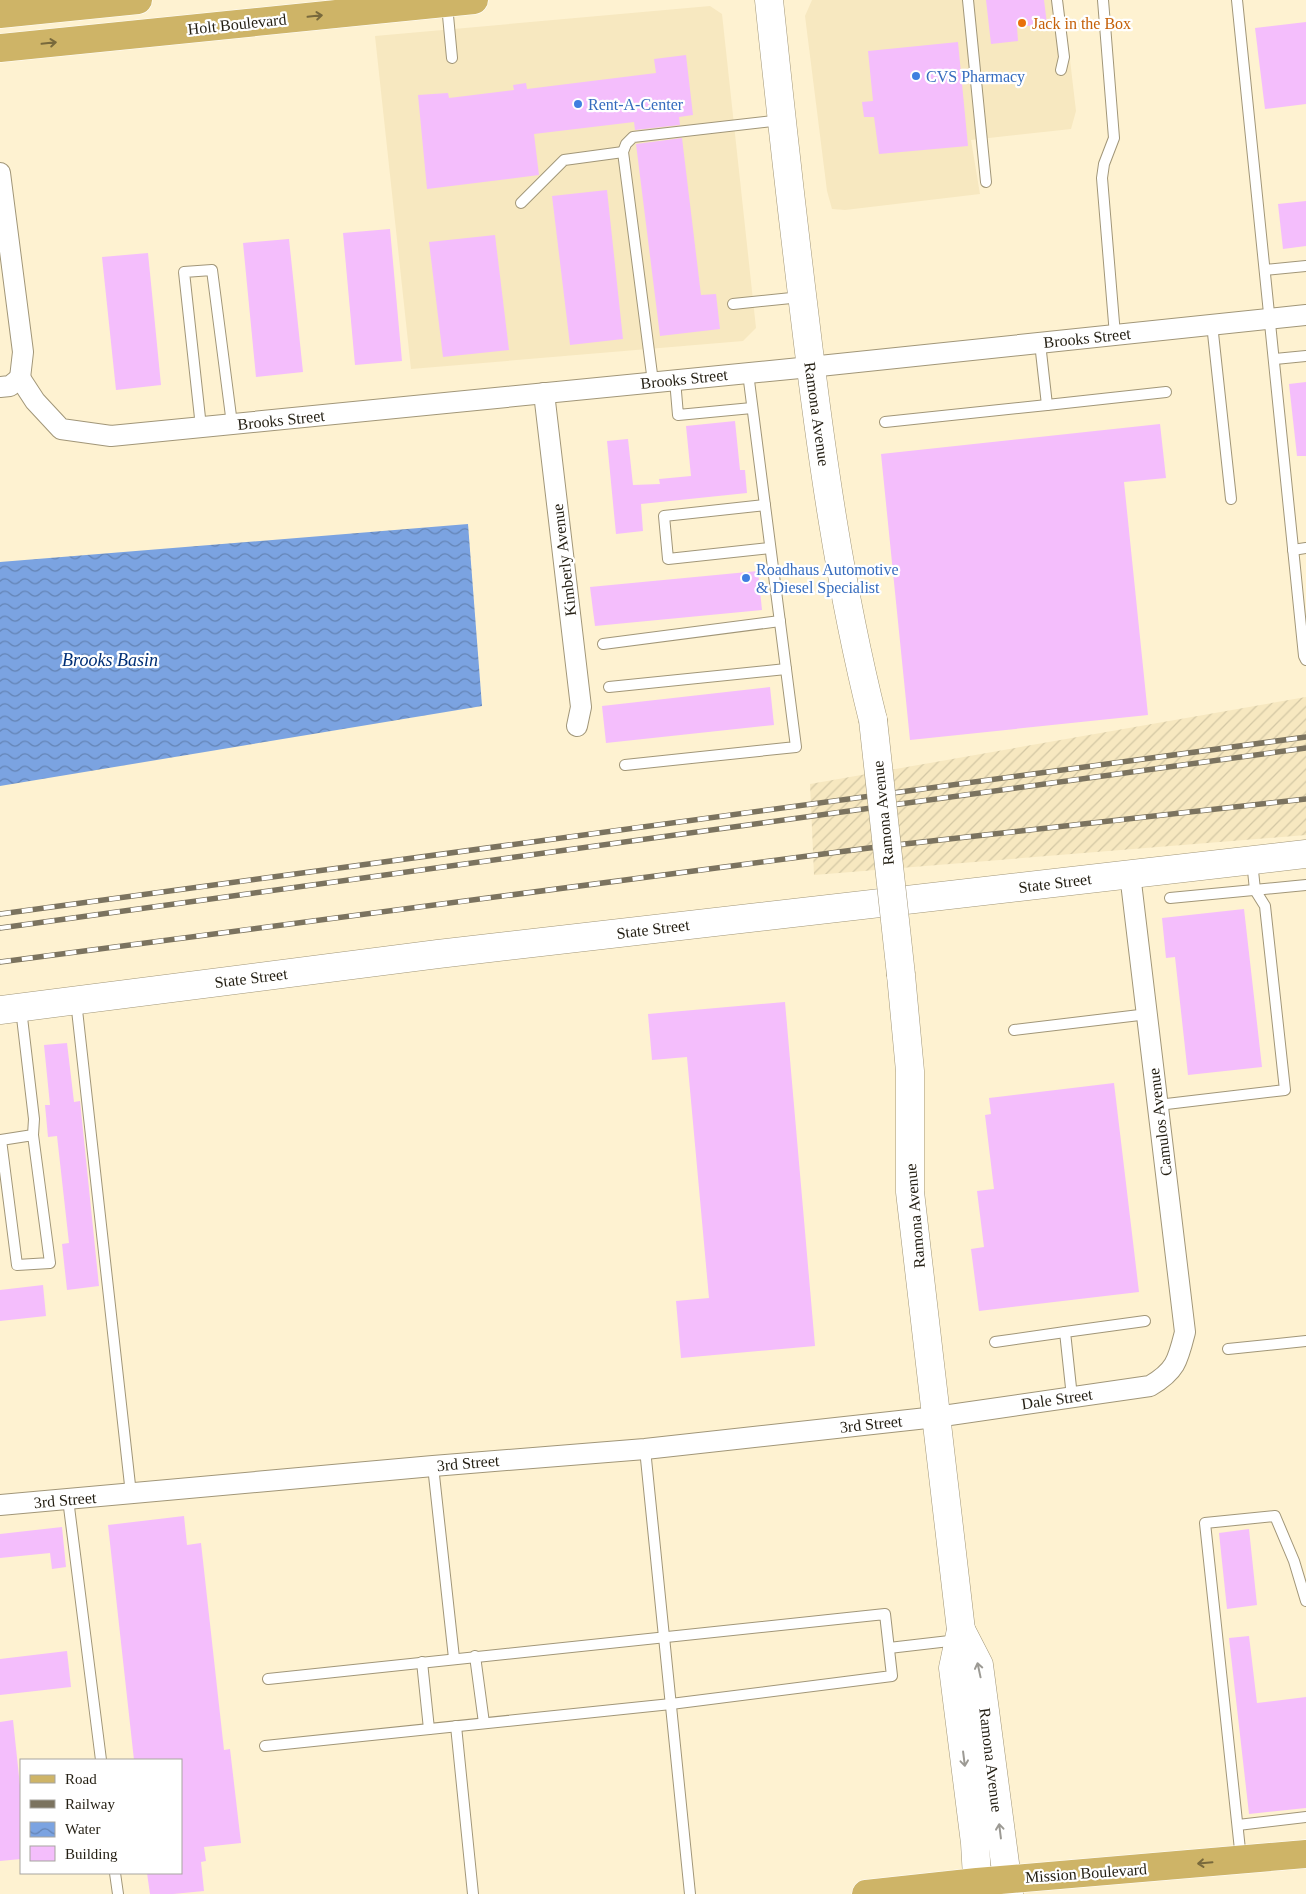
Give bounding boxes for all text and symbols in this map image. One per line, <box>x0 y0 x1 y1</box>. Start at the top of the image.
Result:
street label: Holt Boulevard <box>187 10 287 38</box>
one-way arrow <box>306 11 322 21</box>
place label: Jack in the Box <box>1032 15 1131 32</box>
marker: Jack in the Box <box>1016 17 1028 29</box>
one-way arrow <box>40 38 56 48</box>
place label: CVS Pharmacy <box>926 68 1025 86</box>
marker: CVS Pharmacy <box>910 70 922 82</box>
place label: Rent-A-Center <box>588 96 684 113</box>
marker: Rent-A-Center <box>572 98 584 110</box>
street label: Brooks Street <box>1043 325 1132 351</box>
street label: Ramona Avenue <box>801 361 833 467</box>
street label: Brooks Street <box>640 366 729 392</box>
street label: Brooks Street <box>237 407 326 433</box>
street label: Kimberly Avenue <box>549 503 580 617</box>
place label: Roadhaus Automotive & Diesel Specialist <box>756 561 899 597</box>
marker: Roadhaus Automotive & Diesel Specialist <box>740 572 752 584</box>
water label: Brooks Basin <box>62 650 158 670</box>
street label: Ramona Avenue <box>869 760 897 866</box>
street label: State Street <box>1018 870 1093 896</box>
street label: State Street <box>616 916 691 942</box>
street label: State Street <box>214 965 289 991</box>
street label: Camulos Avenue <box>1145 1067 1175 1177</box>
street label: Ramona Avenue <box>902 1163 928 1269</box>
street label: Dale Street <box>1020 1386 1094 1412</box>
street label: 3rd Street <box>839 1412 904 1436</box>
street label: 3rd Street <box>436 1452 500 1474</box>
street label: 3rd Street <box>33 1489 97 1511</box>
one-way arrow <box>974 1662 983 1678</box>
street label: Ramona Avenue <box>976 1707 1006 1813</box>
one-way arrow <box>960 1750 970 1766</box>
legend <box>20 1759 182 1874</box>
text: Road <box>65 1771 97 1787</box>
text: Railway <box>65 1796 115 1812</box>
text: Water <box>65 1821 100 1837</box>
one-way arrow <box>995 1823 1005 1839</box>
text: Building <box>65 1846 118 1862</box>
one-way arrow <box>1197 1858 1213 1868</box>
street label: Mission Boulevard <box>1024 1860 1148 1886</box>

